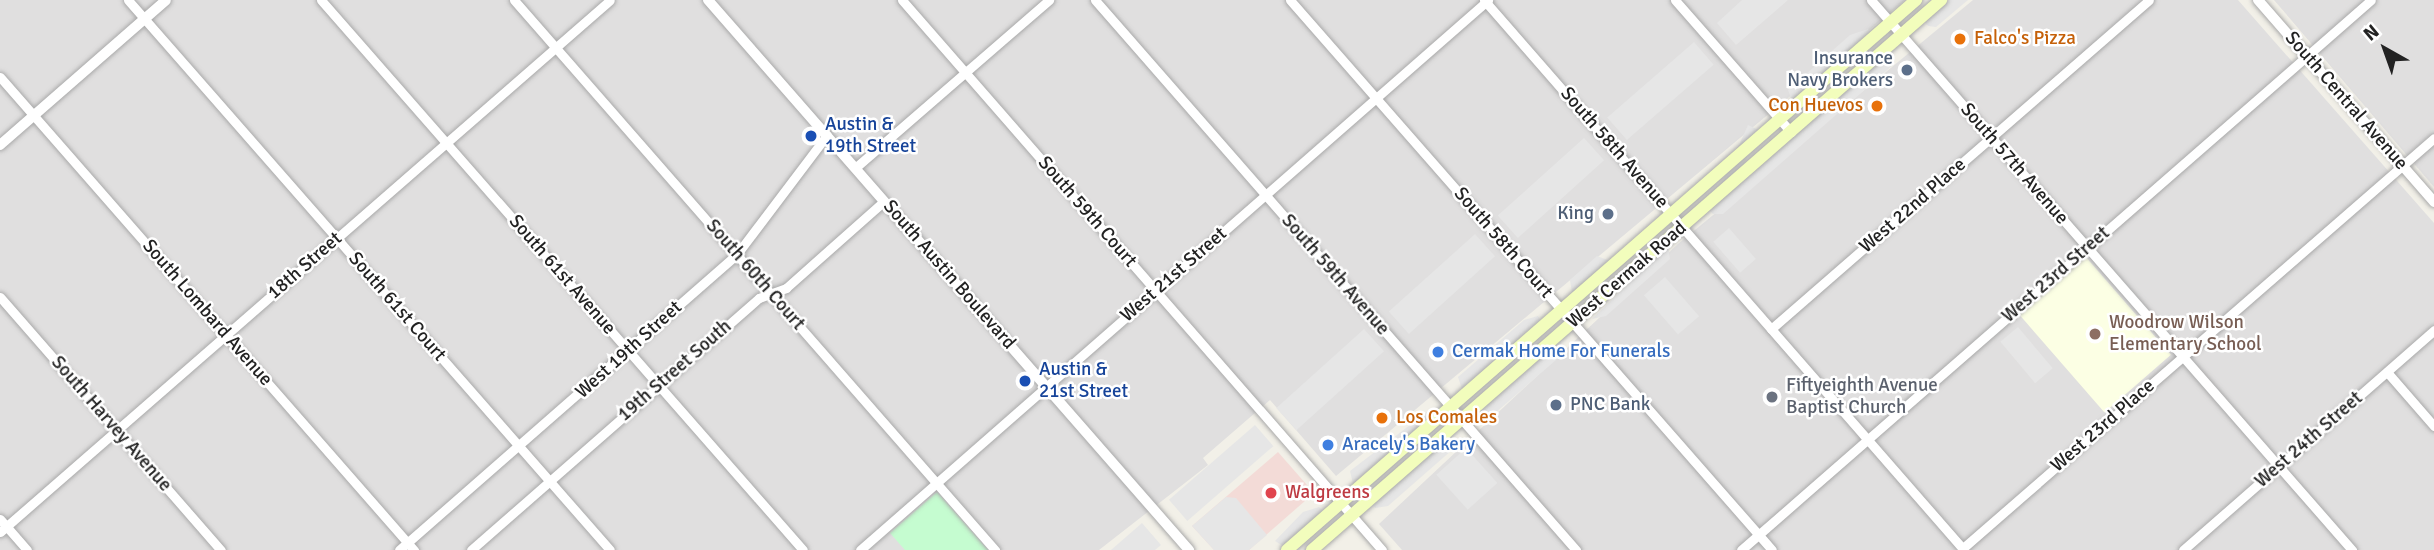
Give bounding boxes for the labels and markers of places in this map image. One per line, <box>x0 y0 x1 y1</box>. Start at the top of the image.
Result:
place label: Falco's Pizza <box>1974 28 2076 50</box>
marker: Falco's Pizza <box>1952 31 1968 47</box>
place label: Insurance Navy Brokers <box>1787 48 1893 92</box>
marker: Insurance Navy Brokers <box>1899 62 1915 78</box>
place label: Con Huevos <box>1768 95 1863 117</box>
marker: Con Huevos <box>1869 98 1885 114</box>
place label: Austin & 19th Street <box>825 114 916 158</box>
marker: Austin & 19th Street <box>803 128 819 144</box>
place label: King <box>1557 203 1594 225</box>
marker: King <box>1600 206 1616 222</box>
place label: Woodrow Wilson Elementary School <box>2109 312 2262 356</box>
marker: Woodrow Wilson Elementary School <box>2087 326 2103 342</box>
place label: Cermak Home For Funerals <box>1452 341 1670 363</box>
marker: Cermak Home For Funerals <box>1430 344 1446 360</box>
place label: Austin & 21st Street <box>1039 359 1128 403</box>
marker: Austin & 21st Street <box>1017 373 1033 389</box>
place label: Fiftyeighth Avenue Baptist Church <box>1786 375 1938 419</box>
marker: Fiftyeighth Avenue Baptist Church <box>1764 389 1780 405</box>
place label: PNC Bank <box>1570 394 1650 416</box>
marker: PNC Bank <box>1548 397 1564 413</box>
place label: Los Comales <box>1396 407 1497 429</box>
marker: Los Comales <box>1374 410 1390 426</box>
place label: Aracely's Bakery <box>1342 434 1475 456</box>
marker: Aracely's Bakery <box>1320 437 1336 453</box>
place label: Walgreens <box>1285 482 1370 504</box>
marker: Walgreens <box>1263 485 1279 501</box>

